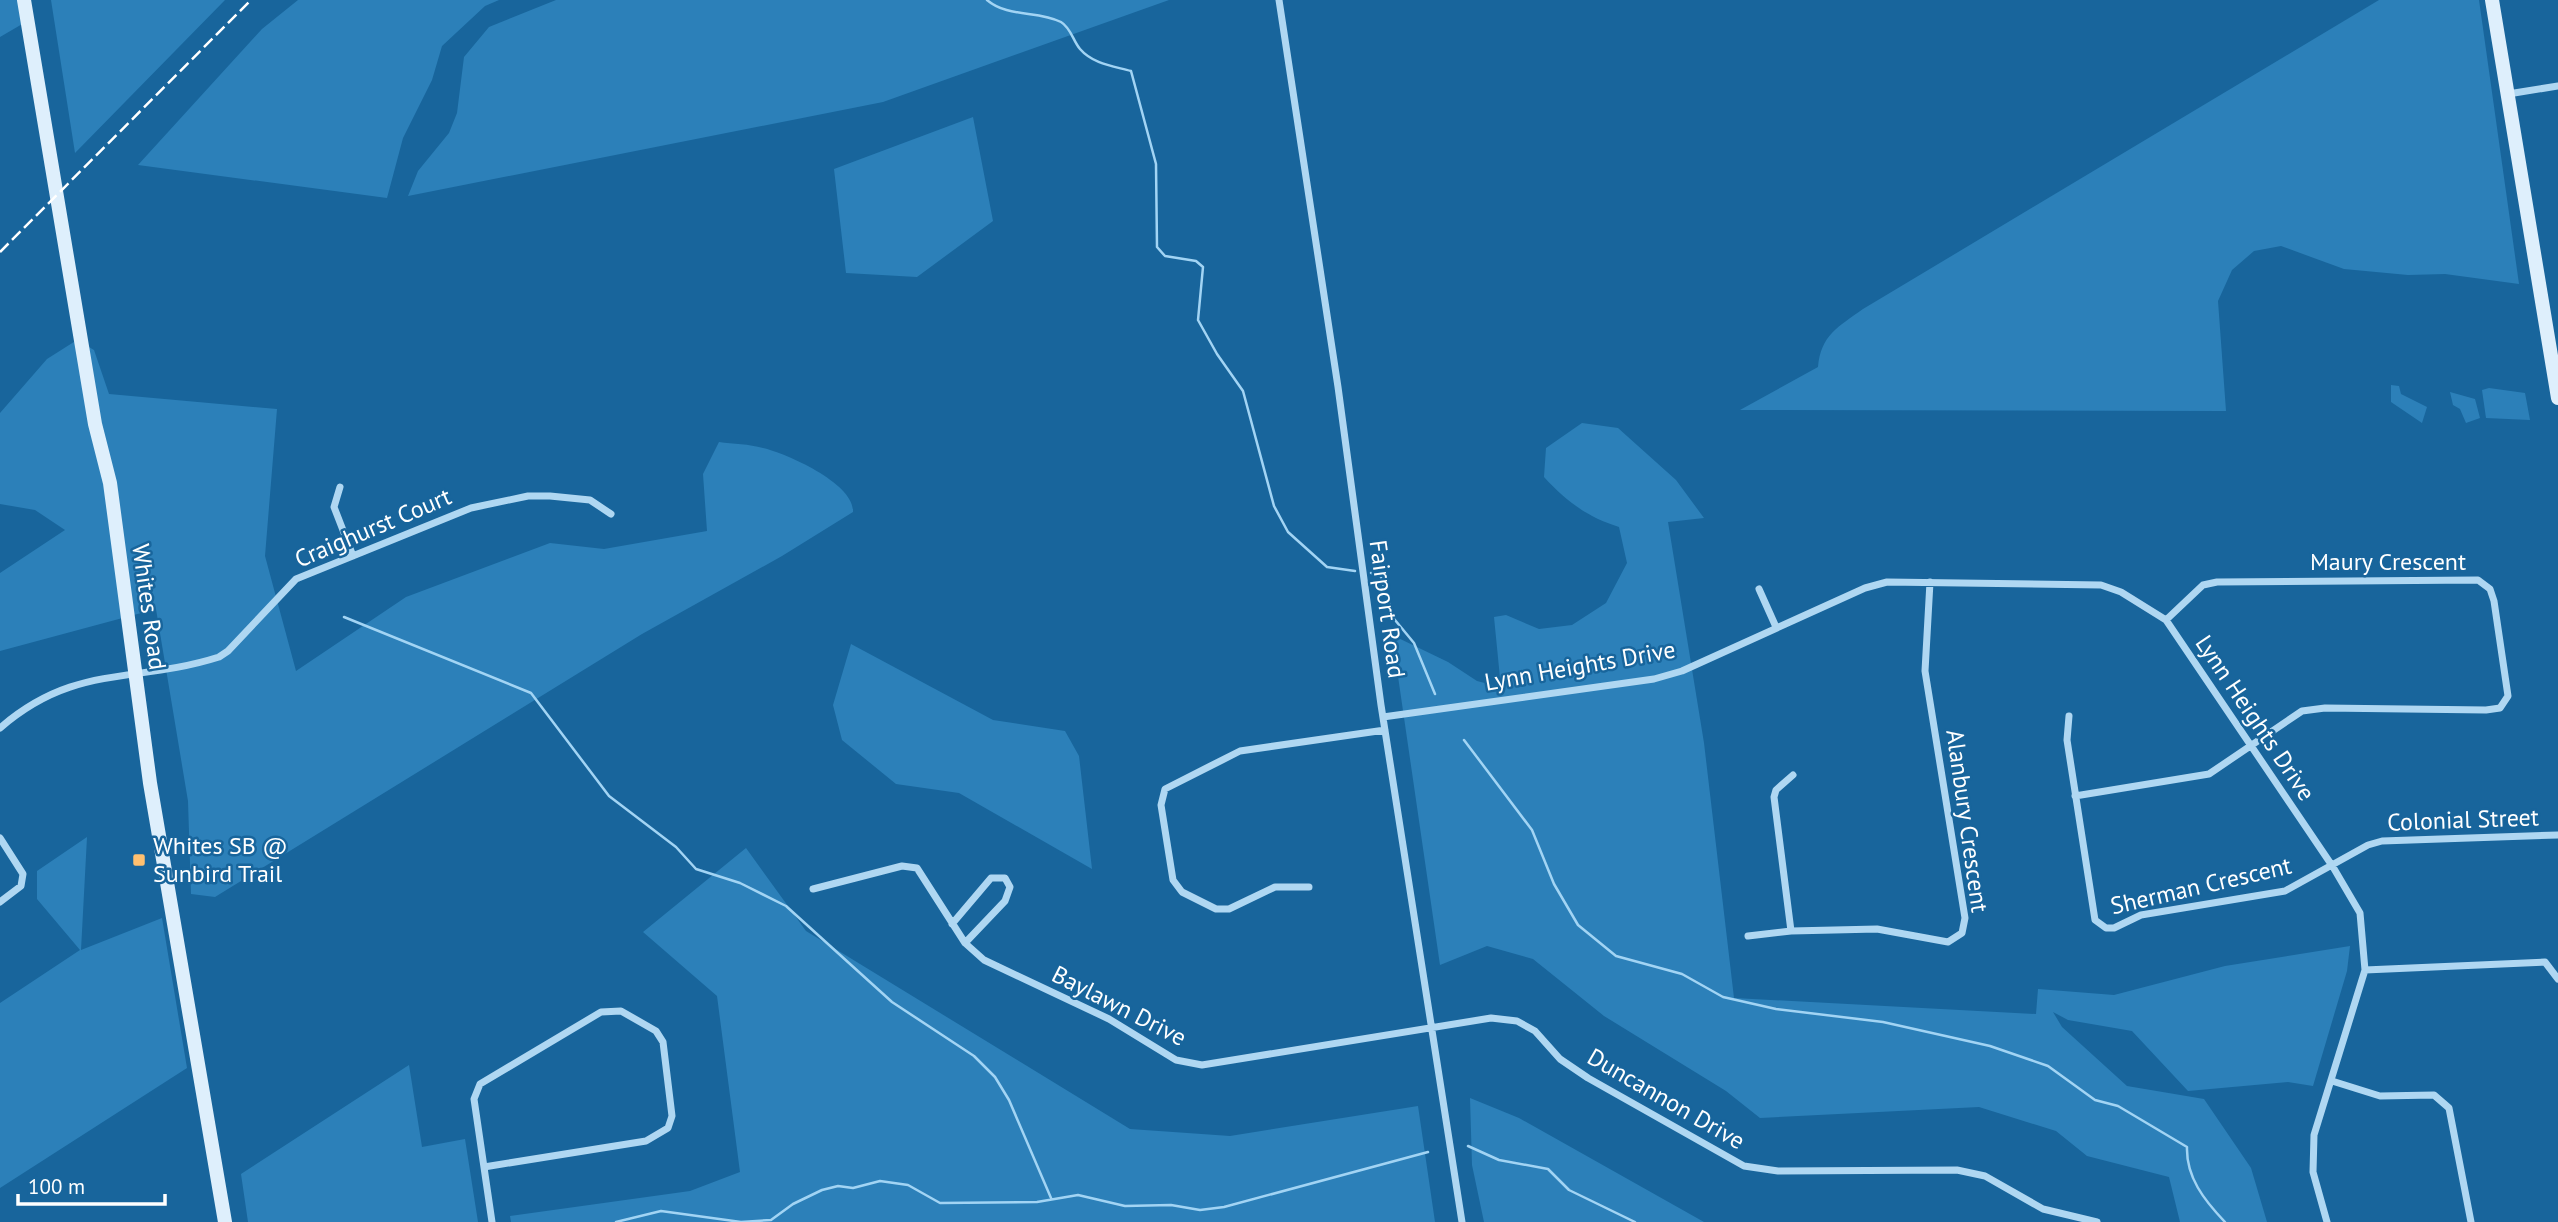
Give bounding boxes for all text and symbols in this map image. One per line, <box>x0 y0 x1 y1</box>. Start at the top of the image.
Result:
street label: Craighurst Court <box>290 481 456 574</box>
street label: Fairport Road <box>1362 538 1413 680</box>
street label: Whites Road <box>125 542 174 672</box>
street label: Maury Crescent <box>2310 546 2466 577</box>
street label: Lynn Heights Drive <box>2189 629 2322 806</box>
street label: Lynn Heights Drive <box>1482 633 1678 698</box>
street label: Alanbury Crescent <box>1939 727 1996 914</box>
street label: Colonial Street <box>2387 801 2539 838</box>
place label: Whites SB @ Sunbird Trail <box>153 830 288 889</box>
street label: Sherman Crescent <box>2107 850 2294 921</box>
marker: Whites SB @ Sunbird Trail <box>131 852 147 868</box>
street label: Baylawn Drive <box>1047 958 1192 1053</box>
street label: Duncannon Drive <box>1582 1041 1751 1156</box>
scale bar <box>18 1162 164 1206</box>
text: 100 m <box>28 1173 85 1200</box>

